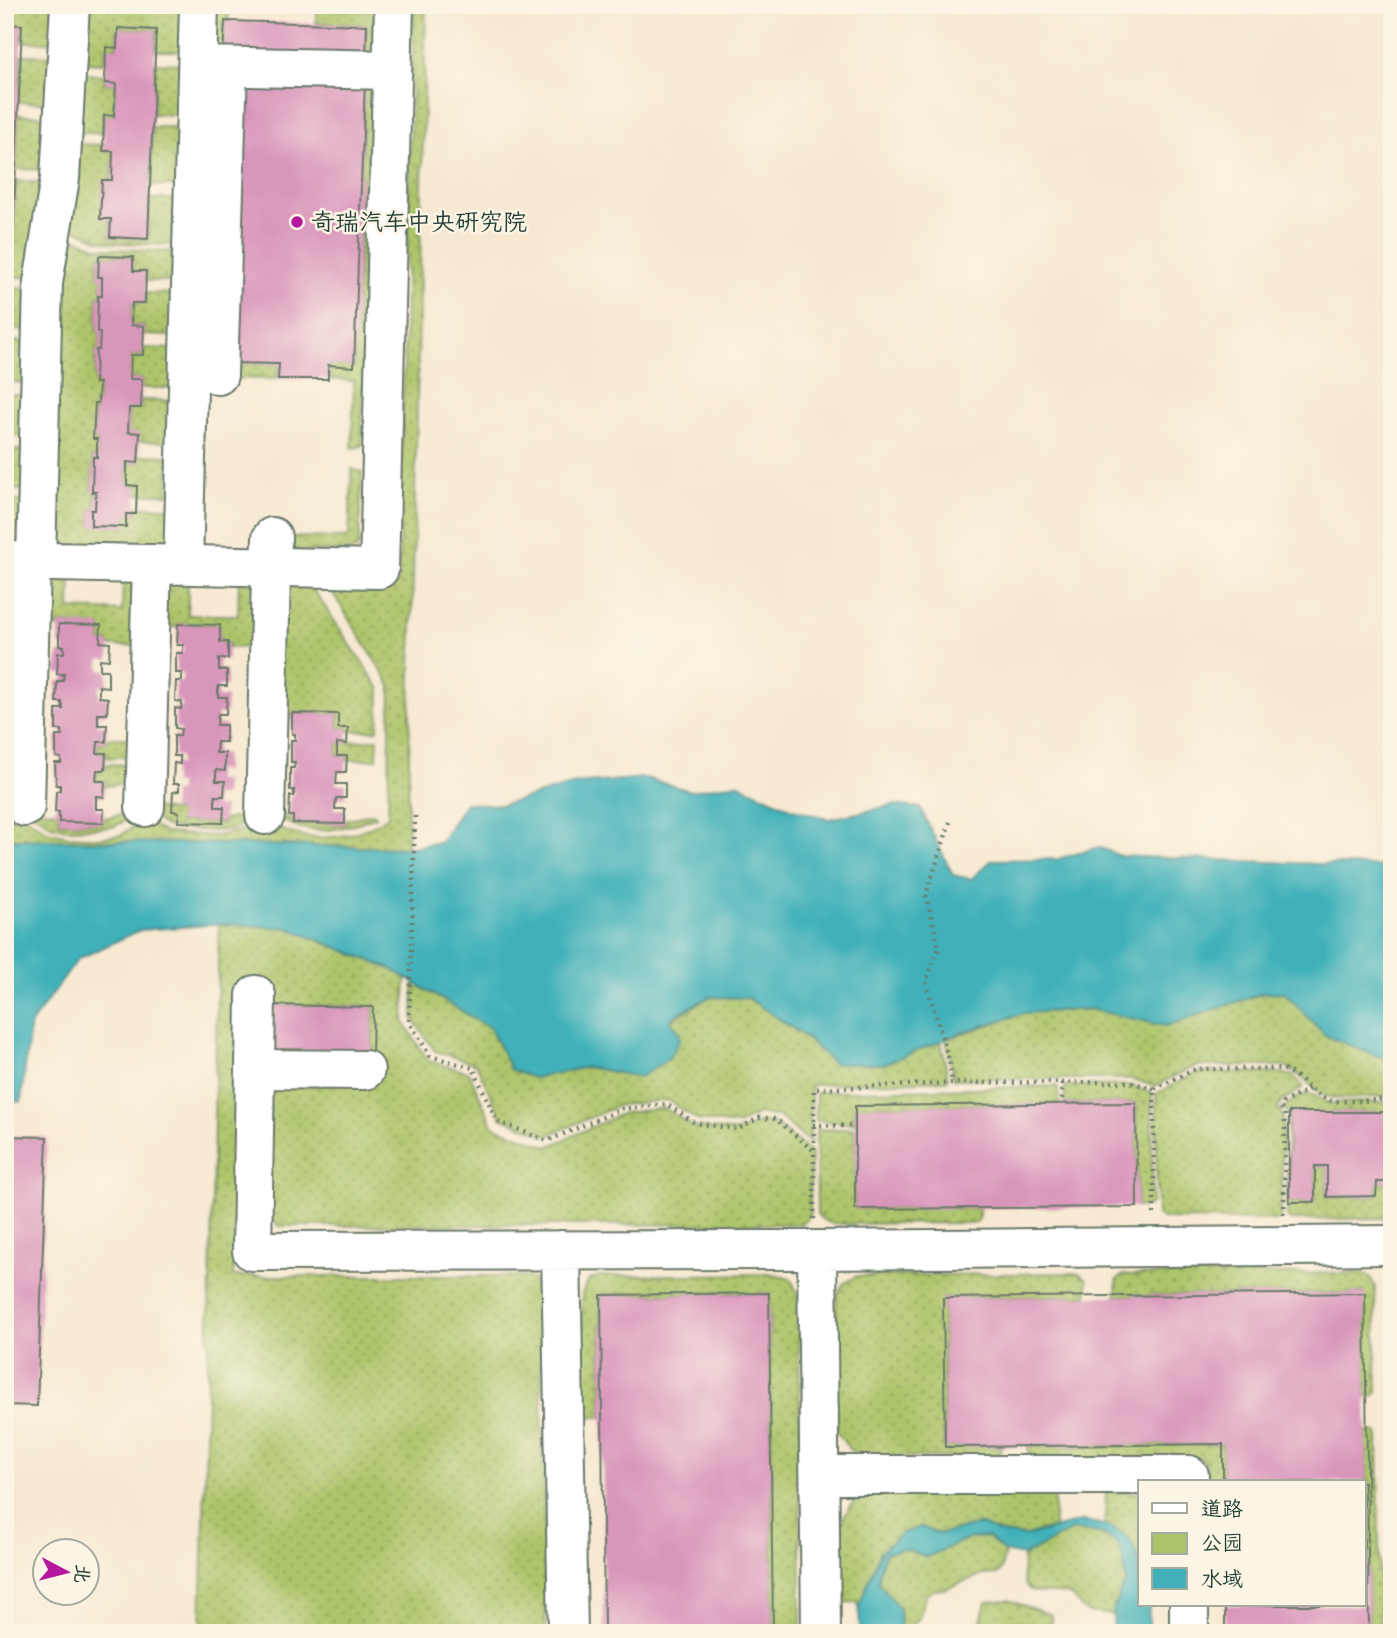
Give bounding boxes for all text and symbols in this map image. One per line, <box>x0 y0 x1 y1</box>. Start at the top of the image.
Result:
place label: 奇瑞汽车中央研究院 <box>311 208 527 237</box>
marker: 奇瑞汽车中央研究院 <box>289 214 305 230</box>
legend <box>1138 1480 1366 1606</box>
text: 道路 <box>1201 1497 1243 1522</box>
text: 公园 <box>1201 1531 1243 1556</box>
north arrow <box>32 1536 102 1606</box>
text: 北 <box>69 1563 94 1585</box>
text: 水域 <box>1201 1567 1243 1592</box>

